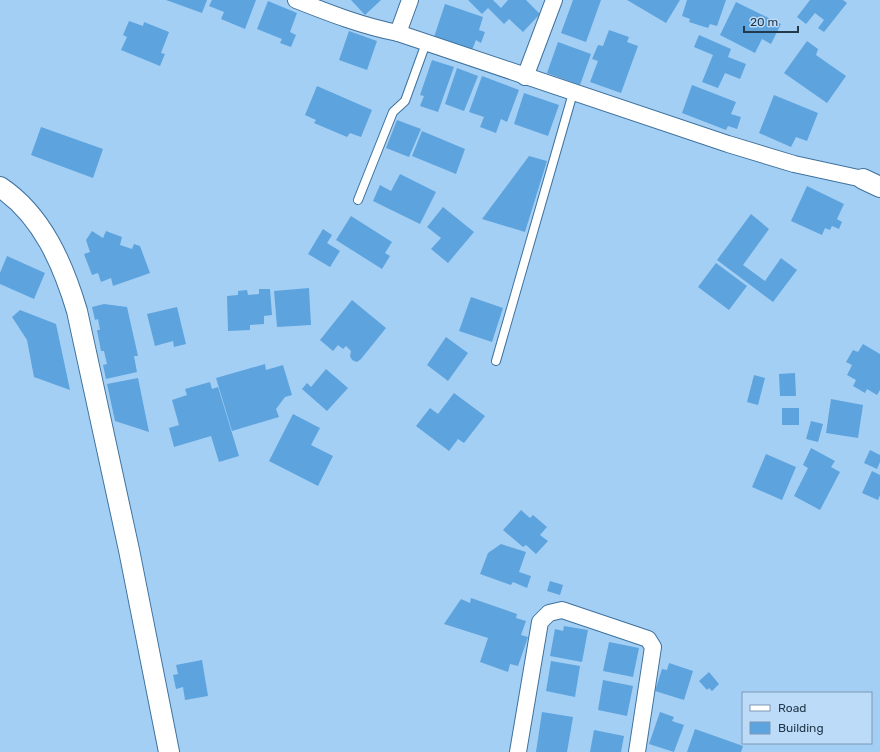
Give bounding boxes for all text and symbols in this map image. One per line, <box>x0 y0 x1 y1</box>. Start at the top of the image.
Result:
scale bar <box>744 8 798 34</box>
text: 20 m <box>750 15 778 29</box>
legend <box>742 692 872 744</box>
text: Road <box>778 701 806 715</box>
text: Building <box>778 721 824 735</box>

